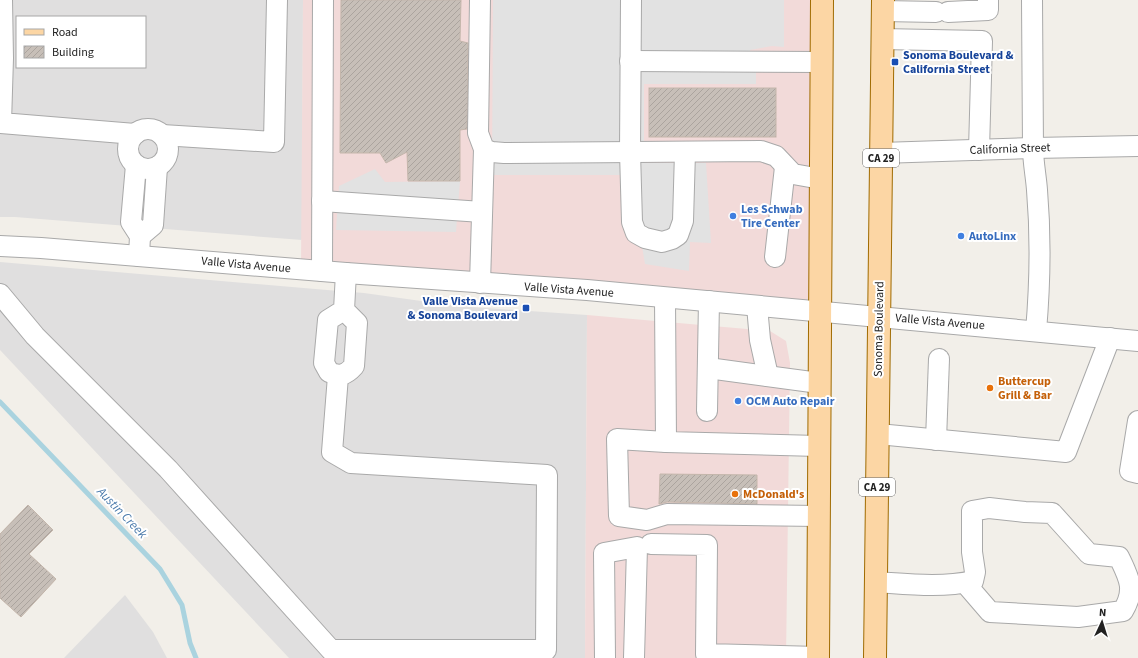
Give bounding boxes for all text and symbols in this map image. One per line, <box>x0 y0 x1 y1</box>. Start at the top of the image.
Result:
legend <box>16 16 146 68</box>
text: Road <box>52 24 78 41</box>
text: Building <box>52 44 94 61</box>
place label: Sonoma Boulevard & California Street <box>903 47 1013 78</box>
marker: Sonoma Boulevard & California Street <box>890 57 900 67</box>
street label: California Street <box>969 139 1051 159</box>
road number: CA 29 <box>863 149 899 167</box>
place label: Les Schwab Tire Center <box>741 201 803 232</box>
marker: Les Schwab Tire Center <box>728 211 738 221</box>
place label: AutoLinx <box>968 228 1016 245</box>
marker: AutoLinx <box>956 231 966 241</box>
street label: Valle Vista Avenue <box>201 253 291 277</box>
street label: Valle Vista Avenue <box>524 278 614 302</box>
street label: Sonoma Boulevard <box>870 281 888 377</box>
place label: Valle Vista Avenue & Sonoma Boulevard <box>408 293 518 324</box>
marker: Valle Vista Avenue & Sonoma Boulevard <box>521 303 531 313</box>
street label: Valle Vista Avenue <box>895 310 985 334</box>
place label: Buttercup Grill & Bar <box>998 373 1052 404</box>
marker: Buttercup Grill & Bar <box>985 383 995 393</box>
place label: OCM Auto Repair <box>746 393 835 410</box>
marker: OCM Auto Repair <box>733 396 743 406</box>
road number: CA 29 <box>859 478 895 496</box>
water label: Austin Creek <box>92 483 152 543</box>
place label: McDonald's <box>743 486 804 503</box>
marker: McDonald's <box>730 489 740 499</box>
north arrow <box>1082 602 1122 642</box>
text: N <box>1098 605 1107 620</box>

